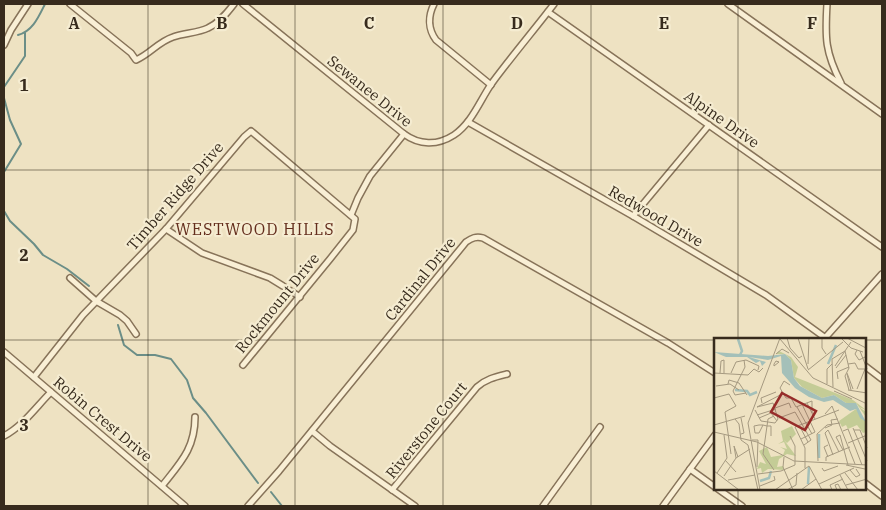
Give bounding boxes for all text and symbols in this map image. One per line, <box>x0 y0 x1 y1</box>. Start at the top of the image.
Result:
text: A <box>68 13 80 33</box>
text: B <box>216 13 228 33</box>
text: C <box>364 13 374 33</box>
text: D <box>511 13 523 33</box>
text: E <box>659 13 669 33</box>
text: F <box>807 13 817 33</box>
street label: Sewanee Drive <box>324 51 416 131</box>
text: 1 <box>19 75 29 95</box>
street label: Alpine Drive <box>681 86 763 152</box>
street label: Timber Ridge Drive <box>123 138 227 254</box>
street label: Redwood Drive <box>605 181 707 251</box>
district label: WESTWOOD HILLS <box>175 219 335 239</box>
street label: Cardinal Drive <box>381 233 459 325</box>
text: 2 <box>19 245 29 265</box>
street label: Rockmount Drive <box>231 249 323 357</box>
inset map <box>714 338 866 490</box>
street label: Robin Crest Drive <box>50 372 156 466</box>
street label: Riverstone Court <box>381 378 471 482</box>
text: 3 <box>19 415 29 435</box>

